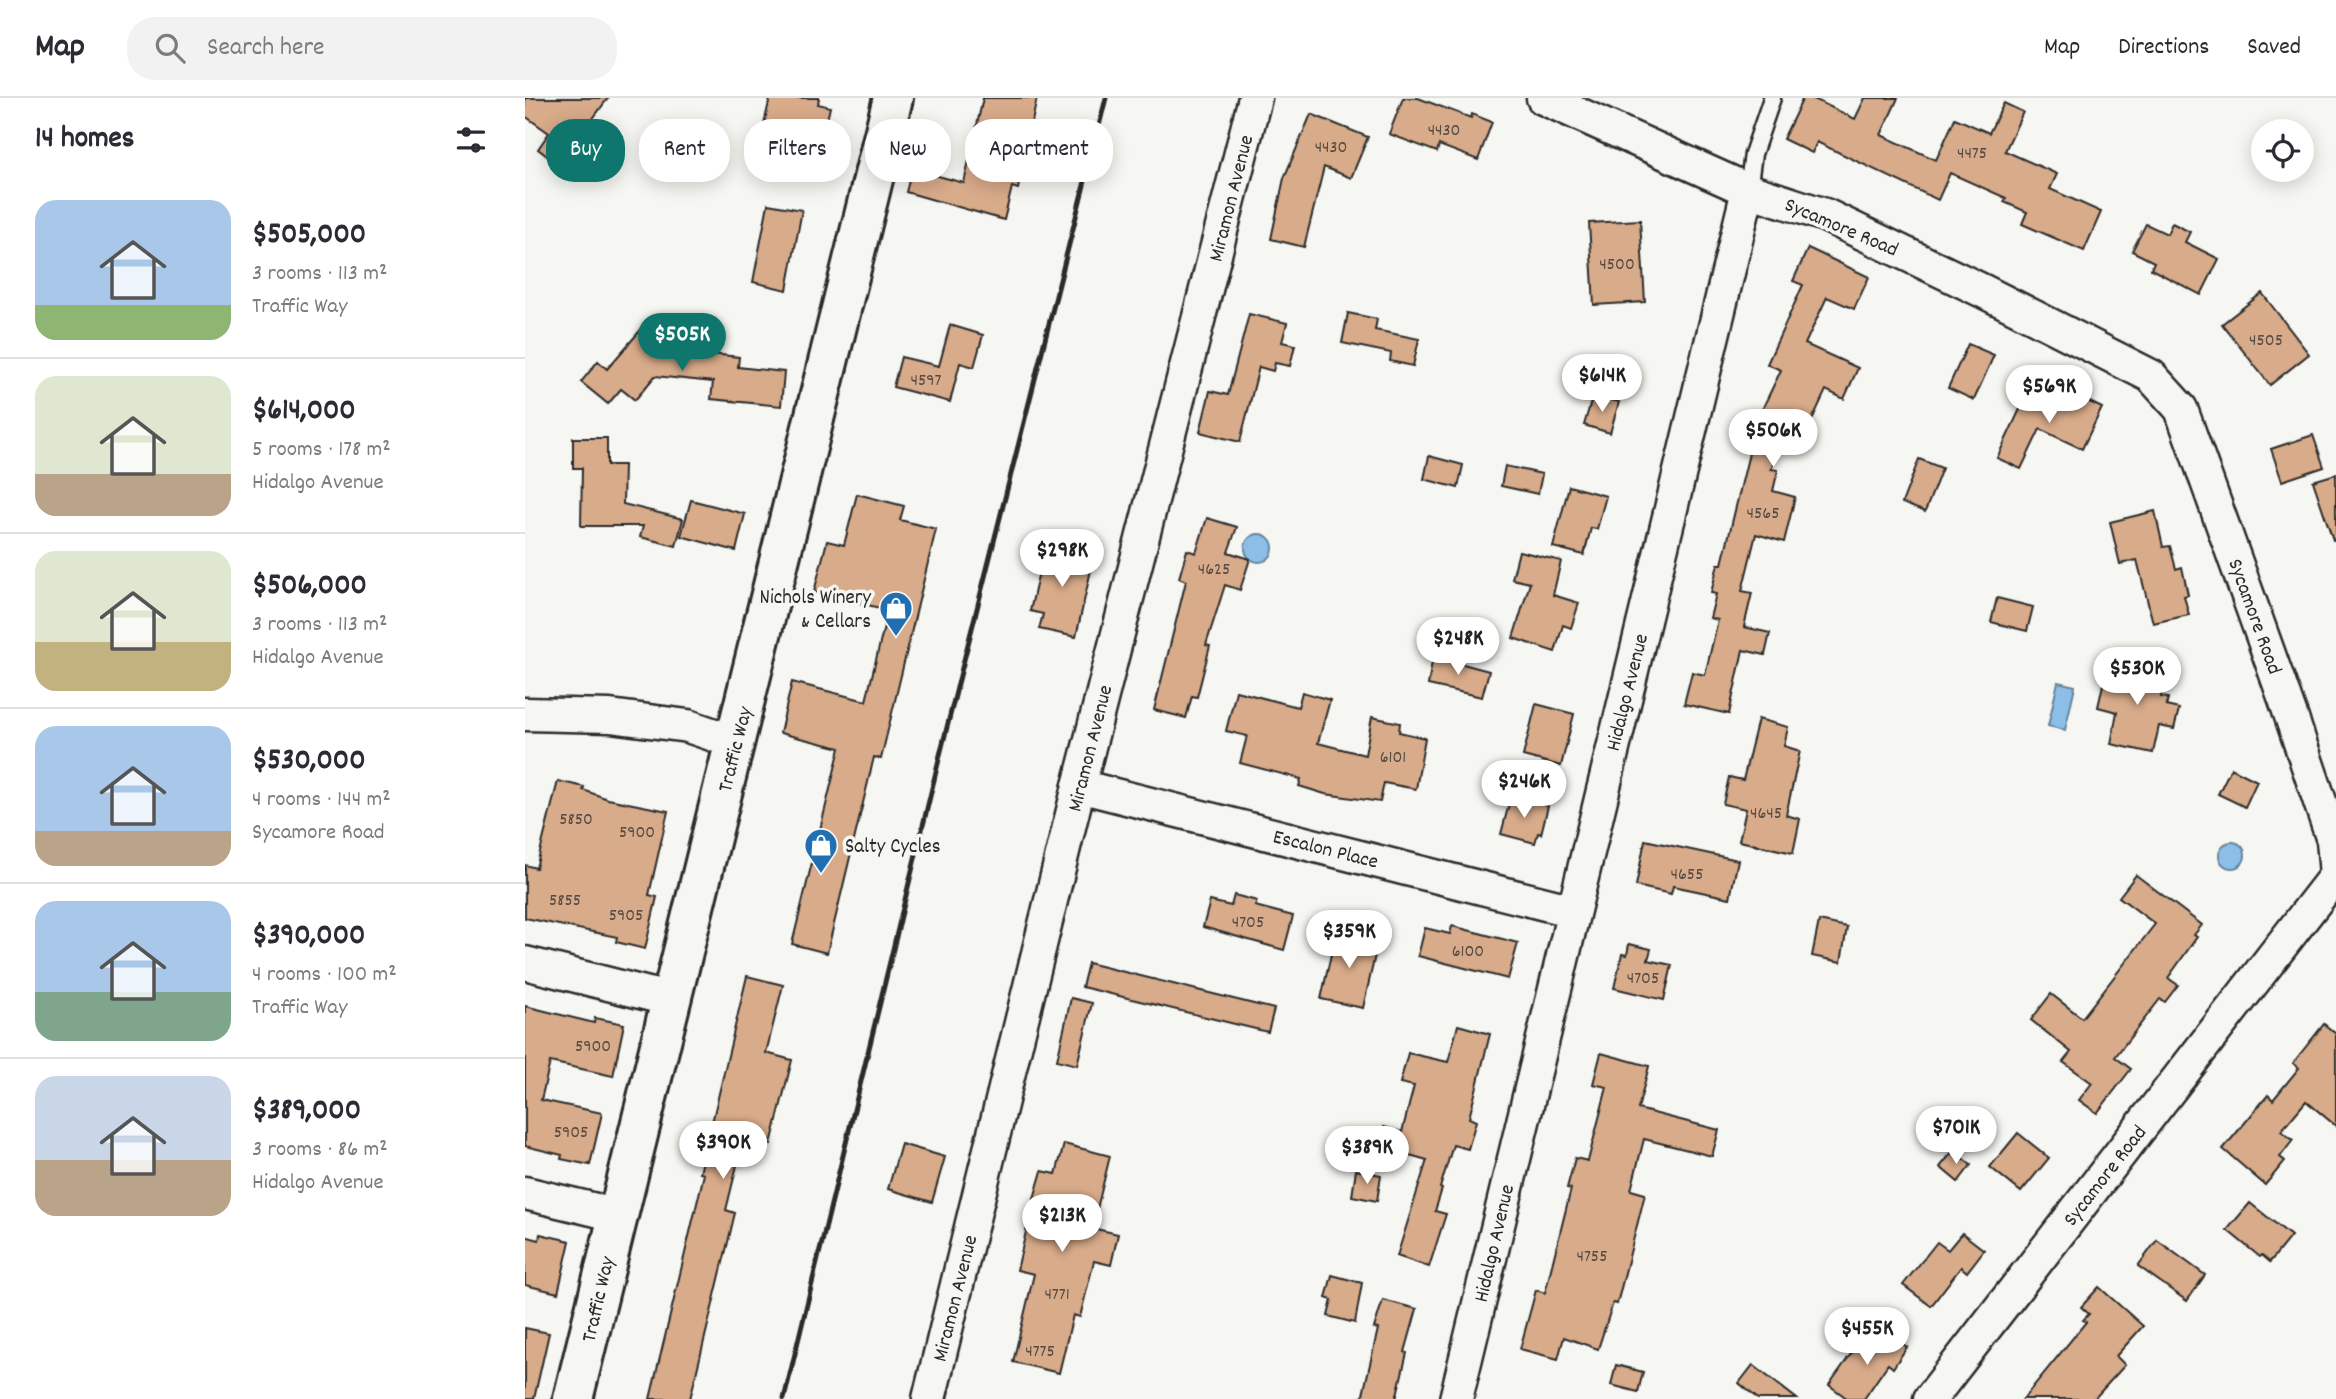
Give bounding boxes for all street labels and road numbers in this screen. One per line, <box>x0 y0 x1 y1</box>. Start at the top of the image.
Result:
street label: Miramon Avenue <box>1203 132 1263 265</box>
street label: Sycamore Road <box>1779 191 1902 266</box>
street label: Sycamore Road <box>2218 555 2288 679</box>
street label: Hidalgo Avenue <box>1600 631 1658 755</box>
street label: Miramon Avenue <box>1062 682 1122 815</box>
street label: Traffic Way <box>712 703 762 796</box>
street label: Escalon Place <box>1269 823 1381 878</box>
street label: Sycamore Road <box>2057 1120 2155 1234</box>
street label: Hidalgo Avenue <box>1468 1182 1524 1306</box>
street label: Miramon Avenue <box>927 1232 987 1365</box>
street label: Traffic Way <box>576 1253 624 1346</box>

